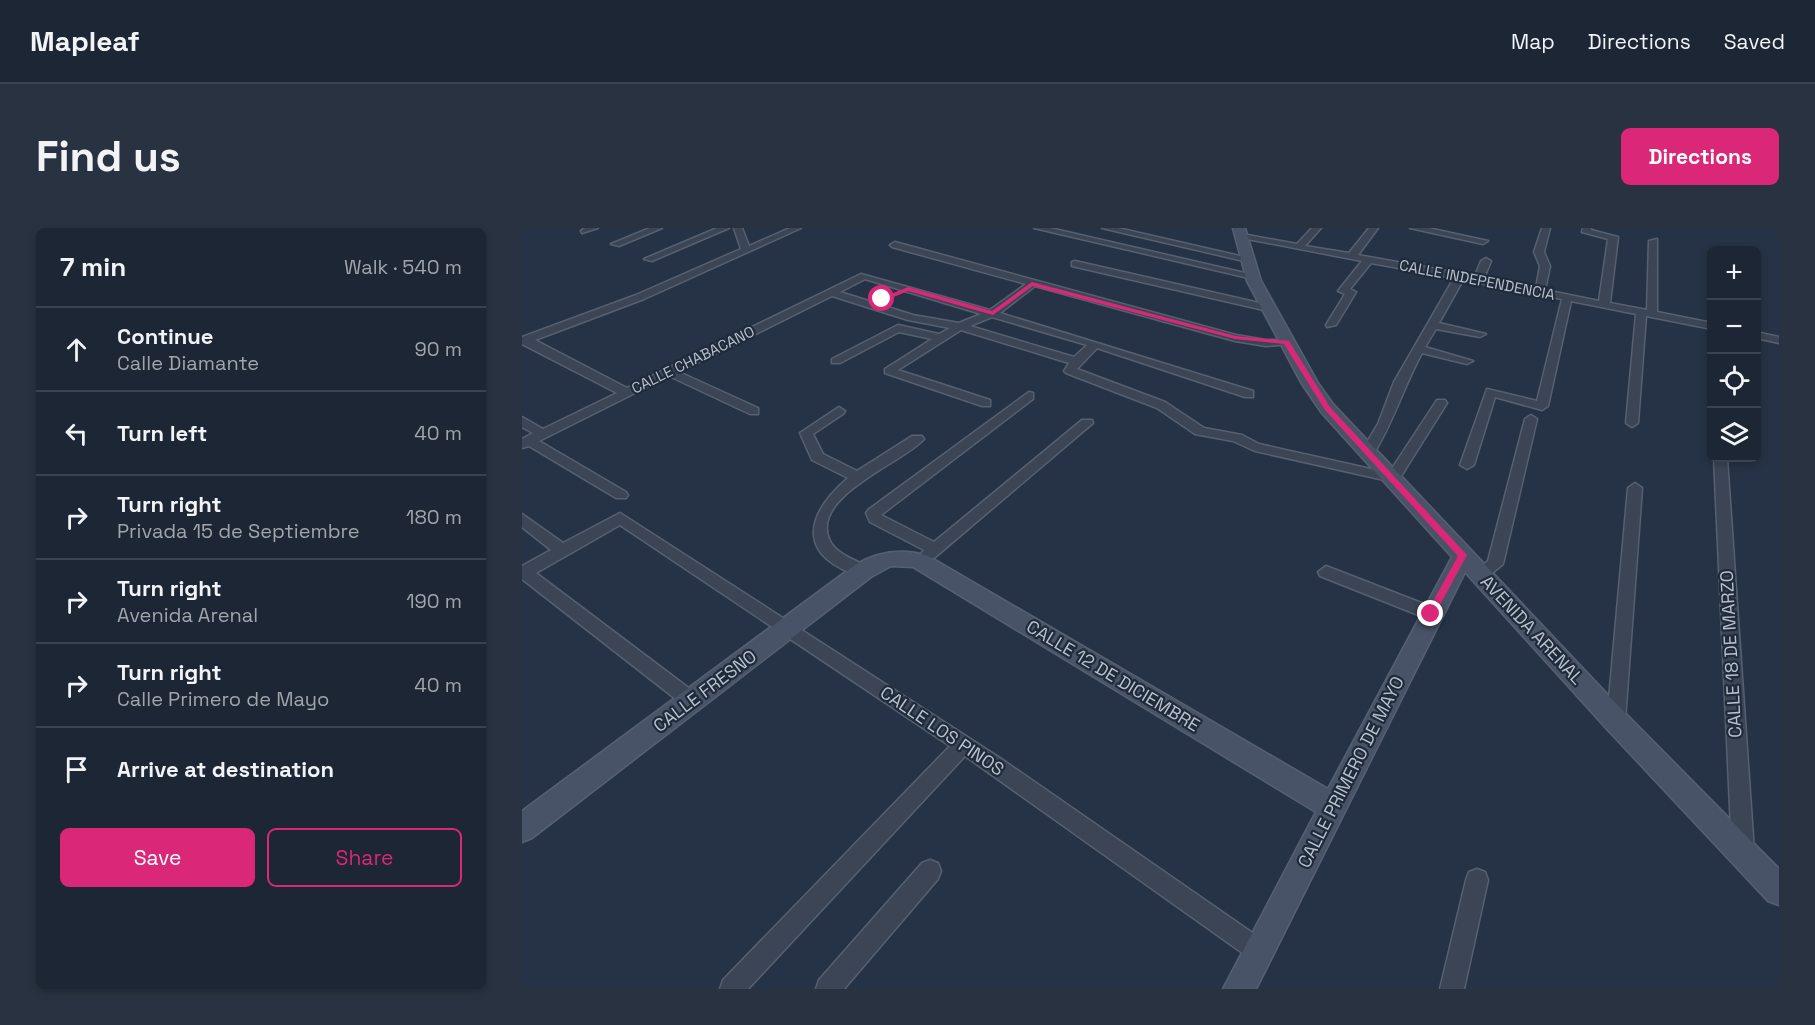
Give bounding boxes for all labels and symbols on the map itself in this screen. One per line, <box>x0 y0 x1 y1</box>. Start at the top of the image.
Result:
street label: CALLE INDEPENDENCIA <box>1398 255 1557 304</box>
route start <box>868 285 894 311</box>
street label: CALLE CHABACANO <box>628 321 757 398</box>
street label: AVENIDA ARENAL <box>1476 570 1589 689</box>
street label: CALLE 18 DE MARZO <box>1715 570 1746 738</box>
route end <box>1417 600 1443 626</box>
street label: CALLE 12 DE DICIEMBRE <box>1022 615 1204 736</box>
street label: CALLE FRESNO <box>648 644 761 737</box>
street label: CALLE PRIMERO DE MAYO <box>1292 672 1409 872</box>
street label: CALLE LOS PINOS <box>876 681 1009 781</box>

